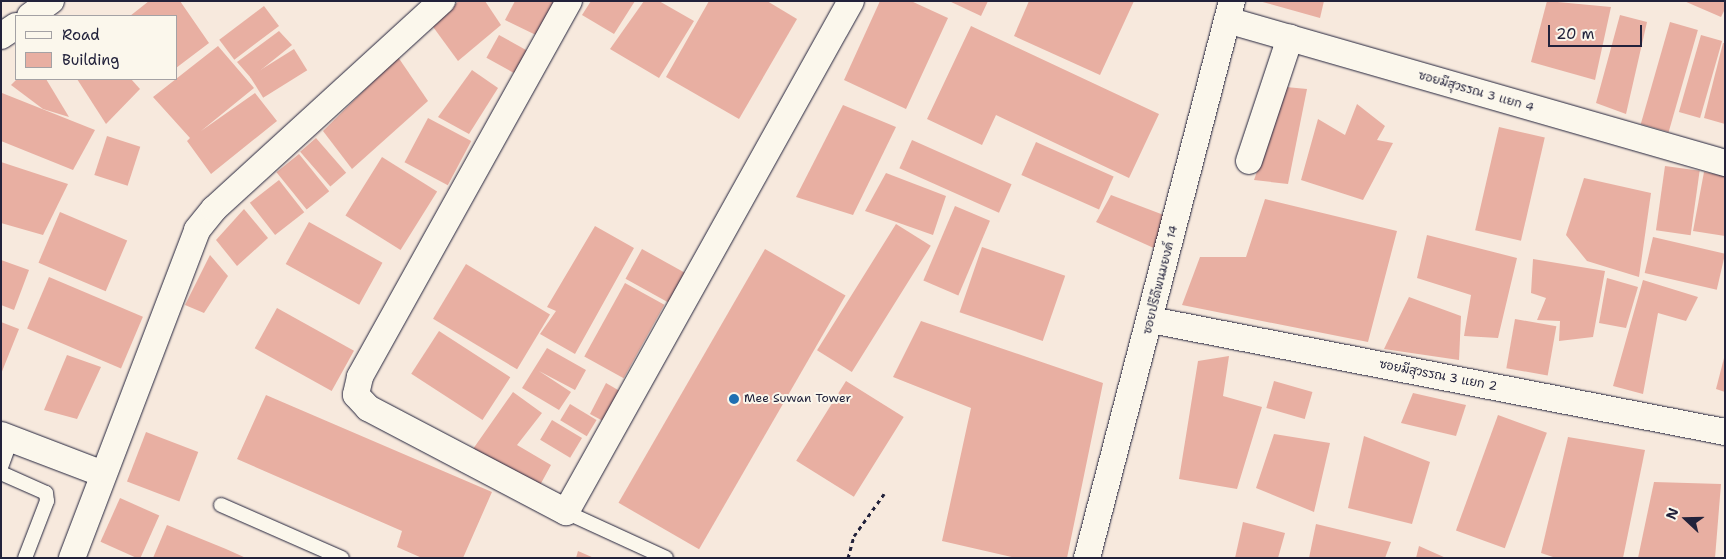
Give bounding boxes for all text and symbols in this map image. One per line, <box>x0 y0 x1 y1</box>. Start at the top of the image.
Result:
legend <box>15 15 178 80</box>
scale bar <box>1551 15 1645 47</box>
text: 20 m <box>1556 24 1595 44</box>
text: Road <box>62 25 100 45</box>
text: Building <box>62 50 119 70</box>
street label: ซอยมีสุวรรณ 3 แยก 4 <box>1416 69 1536 115</box>
street label: ซอยปรีดีพนมยงค์ 14 <box>1141 224 1181 336</box>
street label: ซอยมีสุวรรณ 3 แยก 2 <box>1378 358 1498 394</box>
place label: Mee Suwan Tower <box>744 392 851 406</box>
marker: Mee Suwan Tower <box>728 393 740 405</box>
north arrow <box>1661 494 1711 544</box>
text: N <box>1662 505 1682 522</box>

